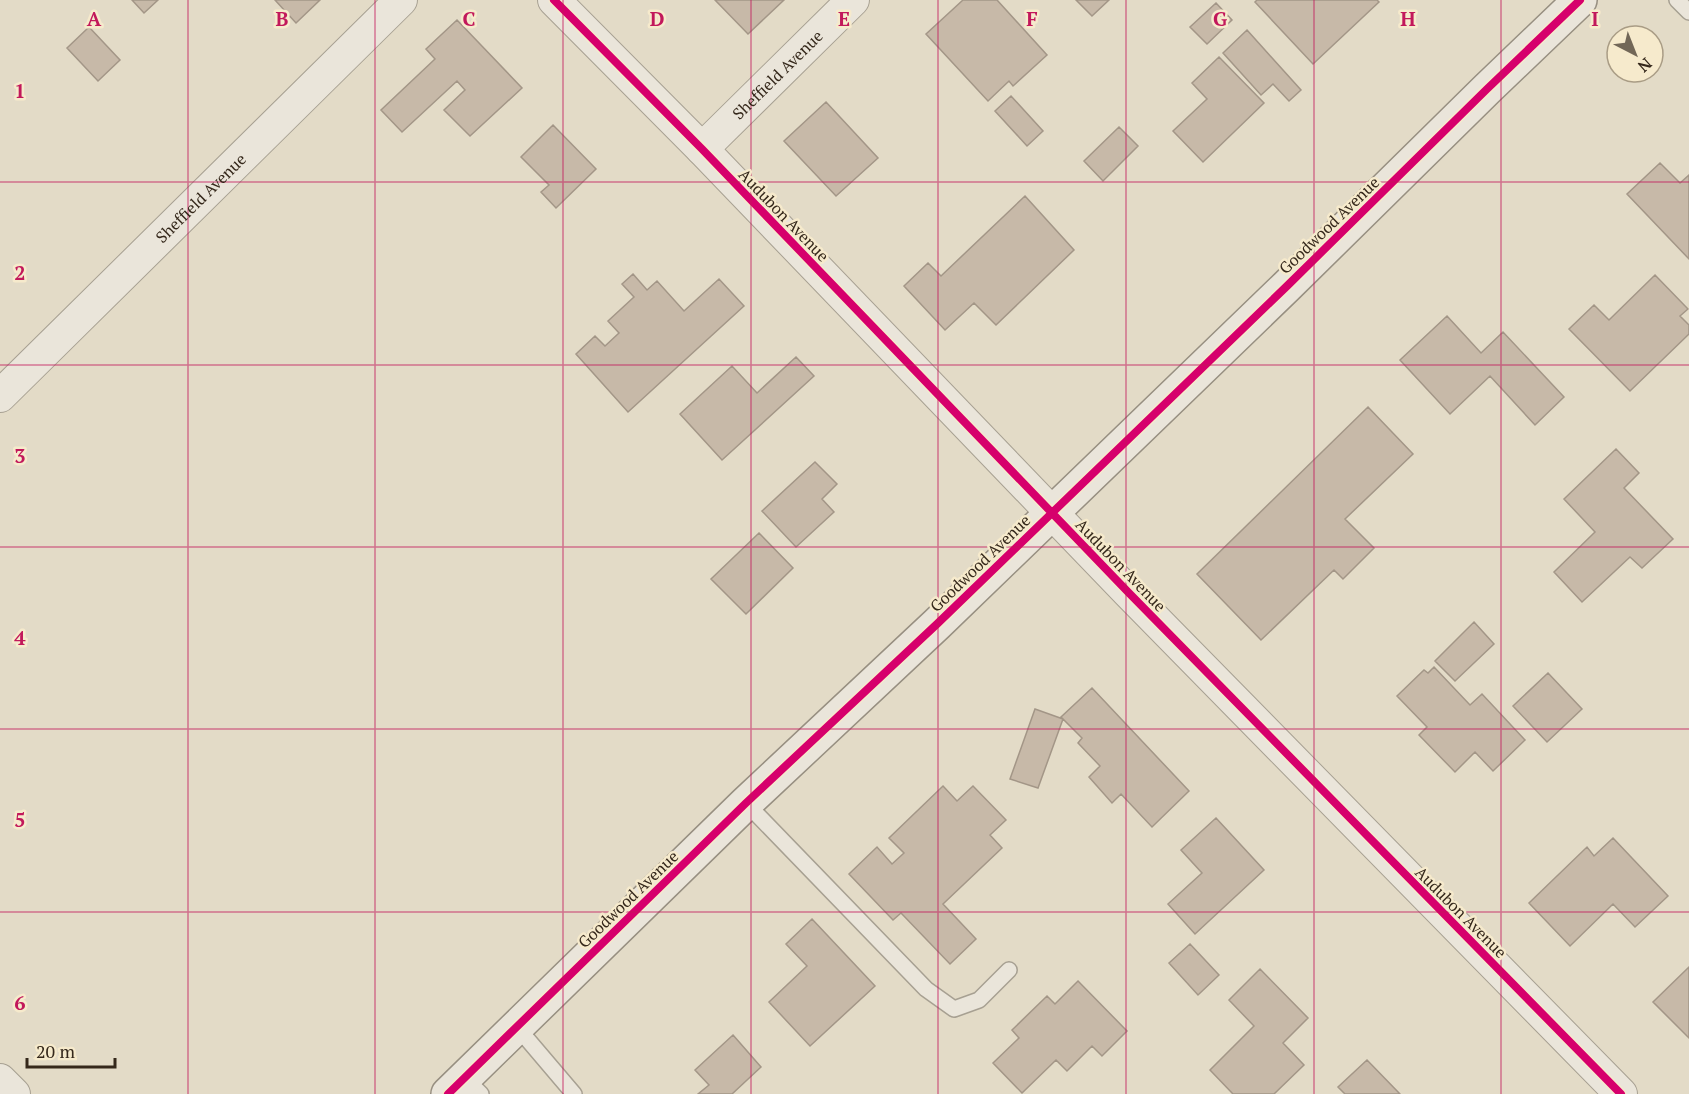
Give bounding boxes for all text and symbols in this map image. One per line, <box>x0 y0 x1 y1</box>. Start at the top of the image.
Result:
text: A <box>87 5 102 32</box>
text: B <box>276 5 289 32</box>
text: C <box>462 5 476 32</box>
text: D <box>650 5 664 32</box>
text: E <box>838 5 850 32</box>
text: F <box>1026 5 1038 32</box>
text: G <box>1213 5 1227 32</box>
text: H <box>1400 5 1416 32</box>
text: I <box>1591 5 1599 32</box>
north arrow <box>1605 24 1665 84</box>
street label: Sheffield Avenue <box>727 25 828 124</box>
text: N <box>1633 53 1657 77</box>
text: 1 <box>14 77 26 104</box>
street label: Sheffield Avenue <box>151 148 251 247</box>
street label: Audubon Avenue <box>734 164 834 266</box>
street label: Goodwood Avenue <box>1274 171 1384 279</box>
text: 2 <box>14 259 26 286</box>
text: 3 <box>14 442 26 469</box>
street label: Goodwood Avenue <box>925 509 1035 617</box>
street label: Audubon Avenue <box>1071 514 1171 616</box>
text: 4 <box>14 624 26 651</box>
text: 5 <box>14 806 26 833</box>
street label: Goodwood Avenue <box>573 845 683 953</box>
street label: Audubon Avenue <box>1410 861 1512 963</box>
text: 6 <box>14 989 26 1016</box>
scale bar <box>27 1031 116 1069</box>
text: 20 m <box>36 1039 76 1063</box>

